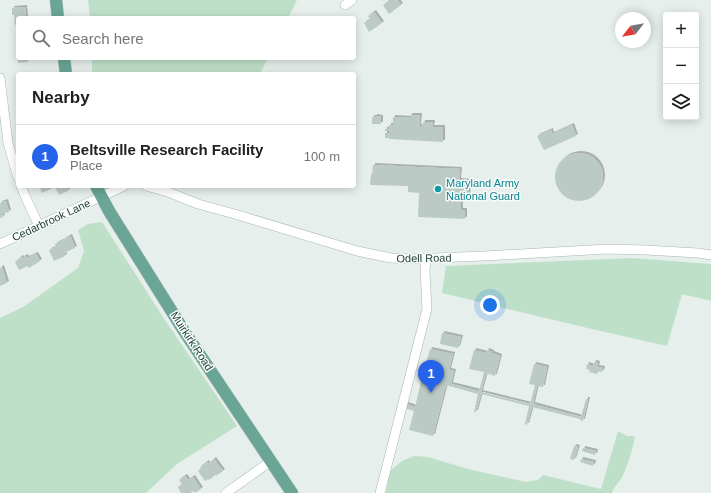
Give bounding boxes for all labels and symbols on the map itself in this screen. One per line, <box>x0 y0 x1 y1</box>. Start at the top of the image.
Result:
north arrow <box>615 12 651 48</box>
place label: Maryland Army National Guard <box>446 177 520 202</box>
marker: Maryland Army National Guard <box>433 184 443 194</box>
street label: Cedarbrook Lane <box>10 197 92 243</box>
street label: Odell Road <box>396 252 452 264</box>
your location <box>480 295 500 315</box>
street label: Muirkirk Road <box>168 309 216 373</box>
pin: 1 <box>418 360 444 393</box>

